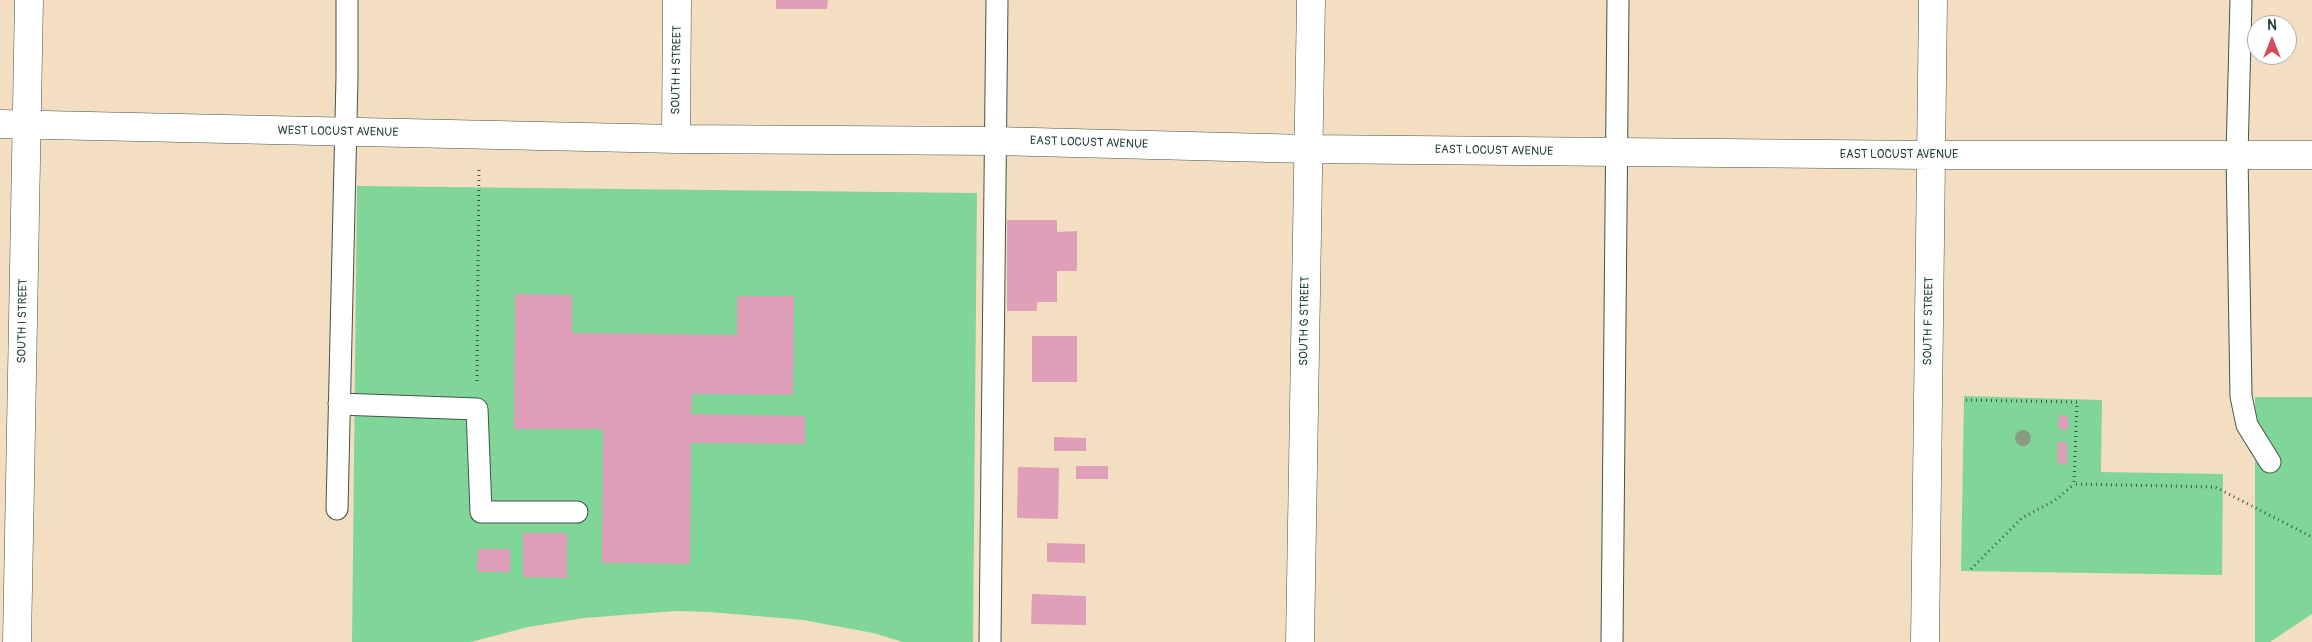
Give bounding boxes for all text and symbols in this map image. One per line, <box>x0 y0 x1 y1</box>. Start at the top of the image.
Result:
north arrow <box>2247 15 2297 65</box>
text: N <box>2267 17 2277 34</box>
street label: SOUTH H STREET <box>669 25 685 115</box>
street label: WEST LOCUST AVENUE <box>277 124 399 140</box>
street label: EAST LOCUST AVENUE <box>1030 134 1148 152</box>
street label: EAST LOCUST AVENUE <box>1435 143 1553 159</box>
street label: EAST LOCUST AVENUE <box>1840 148 1958 162</box>
street label: SOUTH G STREET <box>1297 276 1313 366</box>
street label: SOUTH F STREET <box>1921 276 1937 366</box>
street label: SOUTH I STREET <box>15 278 31 364</box>

